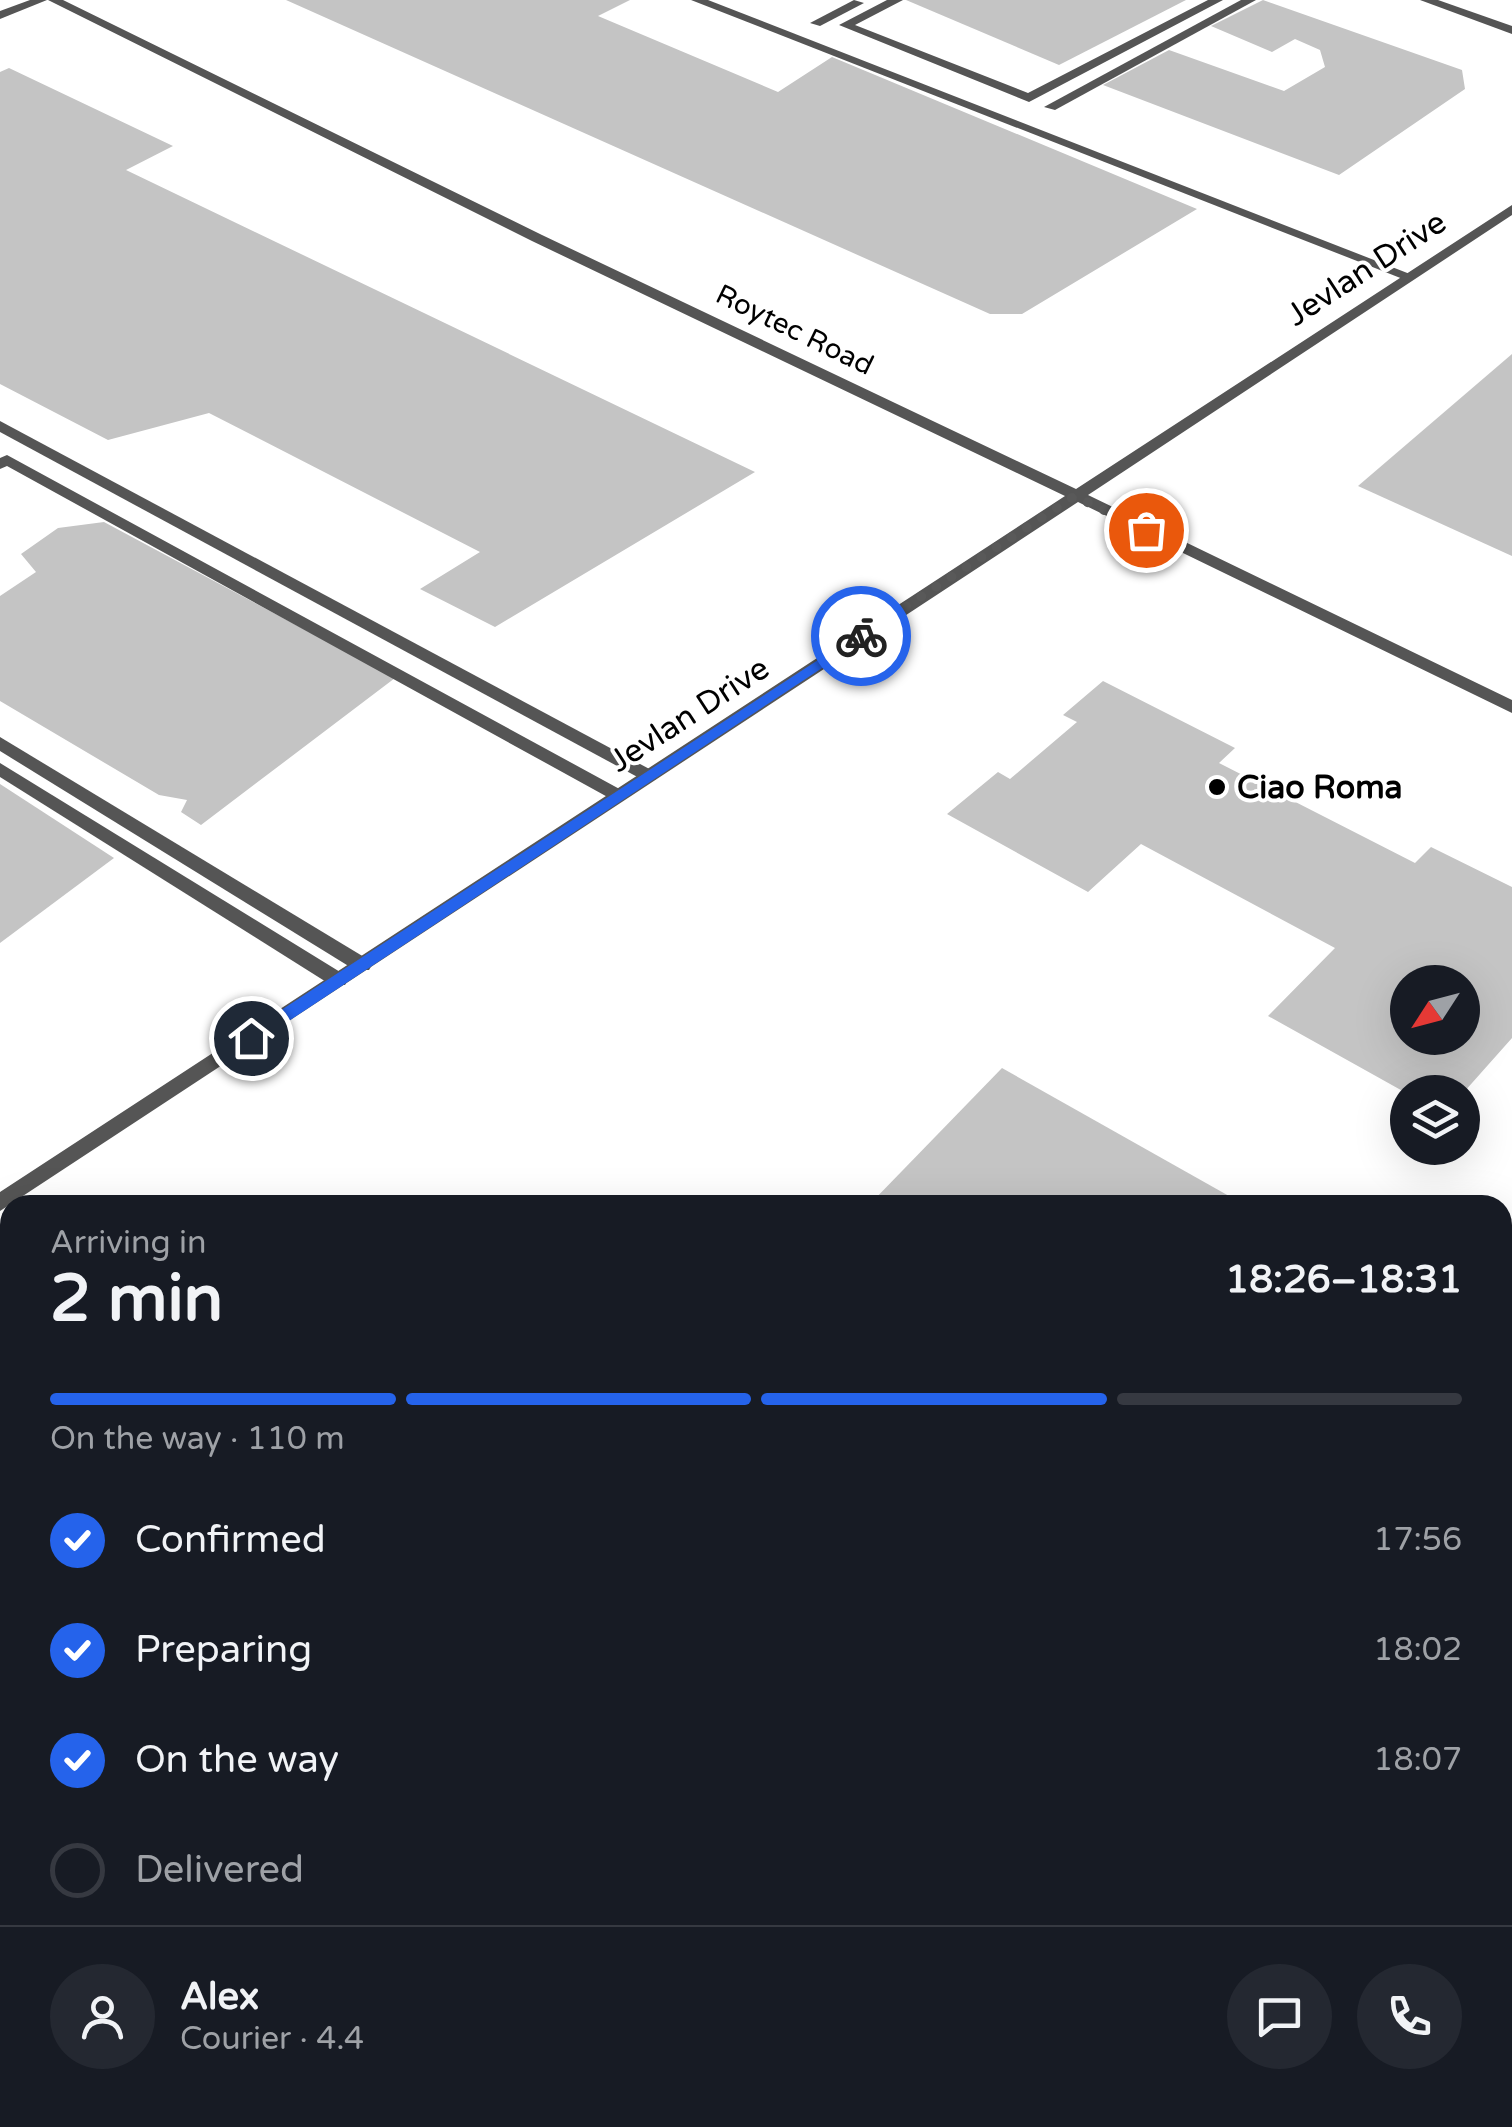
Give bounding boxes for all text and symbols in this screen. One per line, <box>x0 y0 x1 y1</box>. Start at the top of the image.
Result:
street label: Jevlan Drive <box>1280 203 1453 334</box>
street label: Roytec Road <box>710 277 879 383</box>
pin <box>1104 488 1189 573</box>
icon: bag <box>1119 503 1174 558</box>
courier <box>811 586 911 686</box>
icon: bike <box>834 609 889 664</box>
street label: Jevlan Drive <box>603 649 776 780</box>
place label: Ciao Roma <box>1237 769 1403 807</box>
marker: Ciao Roma <box>1206 776 1228 798</box>
north arrow <box>1390 965 1480 1055</box>
map controls <box>1390 965 1480 1165</box>
pin <box>209 996 294 1081</box>
icon: home <box>224 1011 279 1066</box>
button: layers <box>1390 1075 1480 1165</box>
text: Arriving in <box>50 1224 207 1262</box>
text: 18:26–18:31 <box>1225 1257 1462 1303</box>
text: 2 min <box>50 1260 223 1339</box>
text: On the way · 110 m <box>50 1420 345 1458</box>
icon: check <box>50 1513 105 1568</box>
text: Confirmed <box>135 1517 326 1563</box>
text: 17:56 <box>1373 1521 1462 1559</box>
icon: check <box>50 1623 105 1678</box>
text: Preparing <box>135 1627 312 1673</box>
text: 18:02 <box>1373 1631 1462 1669</box>
icon: check <box>50 1733 105 1788</box>
text: On the way <box>135 1737 339 1783</box>
text: 18:07 <box>1373 1741 1462 1779</box>
text: Delivered <box>135 1847 304 1893</box>
button: person <box>50 1964 155 2069</box>
button: chat <box>1227 1964 1332 2069</box>
button: phone <box>1357 1964 1462 2069</box>
text: Alex <box>180 1974 259 2020</box>
text: Courier · 4.4 <box>180 2020 364 2058</box>

